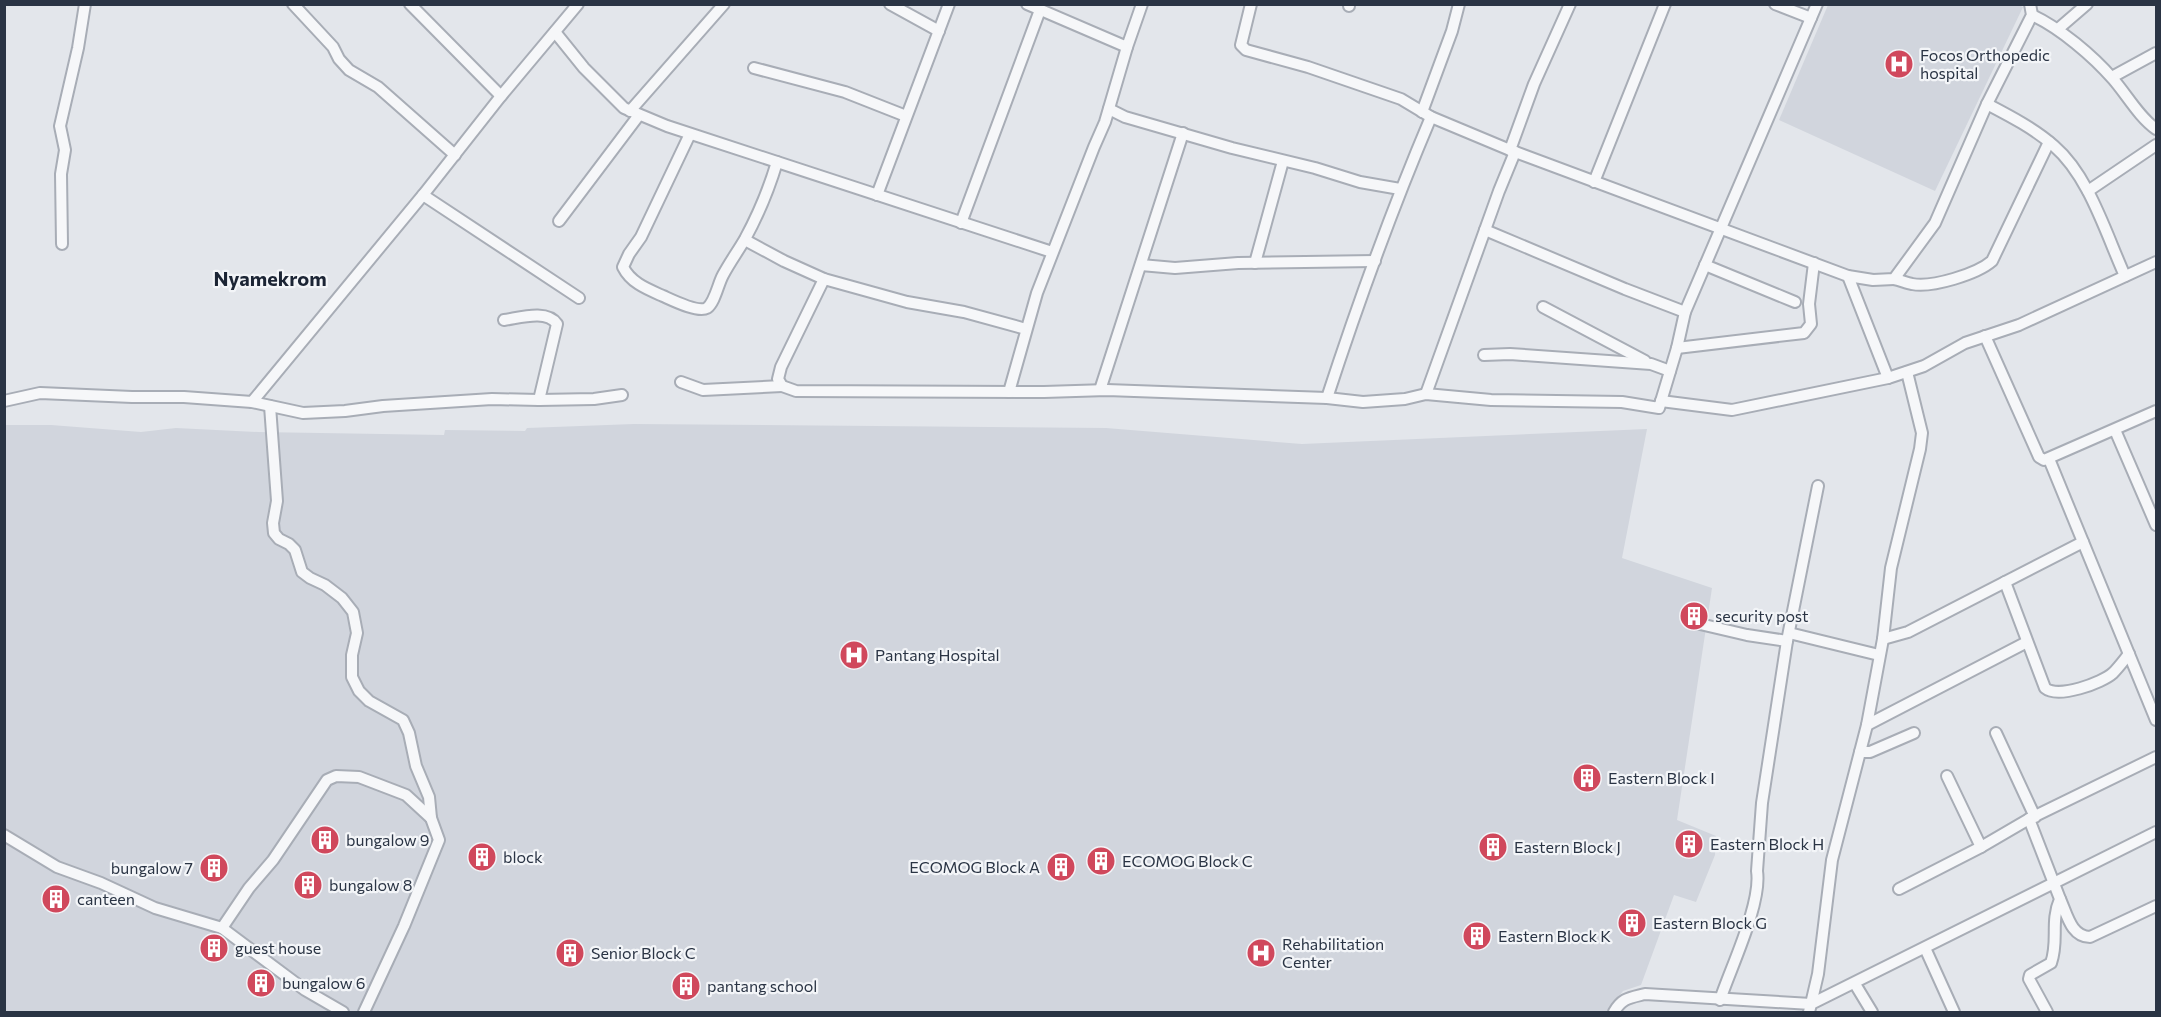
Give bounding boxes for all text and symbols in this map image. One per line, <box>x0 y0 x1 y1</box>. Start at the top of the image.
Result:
place label: Focos Orthopedic hospital <box>1920 45 2050 82</box>
hospital icon: Focos Orthopedic hospital <box>1883 48 1915 80</box>
district label: Nyamekrom <box>213 266 327 290</box>
building icon: security post <box>1678 600 1710 632</box>
place label: security post <box>1715 606 1809 625</box>
hospital icon: Pantang Hospital <box>838 639 870 671</box>
place label: Pantang Hospital <box>875 645 1000 664</box>
building icon: Eastern Block I <box>1571 762 1603 794</box>
place label: Eastern Block I <box>1608 768 1715 787</box>
building icon: bungalow 9 <box>309 824 341 856</box>
building icon: Eastern Block H <box>1673 828 1705 860</box>
place label: bungalow 9 <box>346 830 429 849</box>
building icon: Eastern Block J <box>1477 831 1509 863</box>
place label: Eastern Block H <box>1710 834 1824 853</box>
place label: Eastern Block J <box>1514 837 1621 856</box>
building icon: block <box>466 841 498 873</box>
building icon: ECOMOG Block C <box>1085 845 1117 877</box>
place label: block <box>503 847 543 866</box>
building icon: ECOMOG Block A <box>1045 851 1077 883</box>
place label: ECOMOG Block C <box>1122 851 1253 870</box>
building icon: bungalow 7 <box>198 852 230 884</box>
place label: ECOMOG Block A <box>909 857 1040 876</box>
place label: bungalow 7 <box>111 858 193 877</box>
building icon: bungalow 8 <box>292 869 324 901</box>
place label: bungalow 8 <box>329 875 412 894</box>
building icon: canteen <box>40 883 72 915</box>
place label: canteen <box>77 889 135 908</box>
building icon: Eastern Block G <box>1616 907 1648 939</box>
place label: Eastern Block G <box>1653 913 1767 932</box>
building icon: Eastern Block K <box>1461 920 1493 952</box>
place label: Eastern Block K <box>1498 926 1611 945</box>
building icon: guest house <box>198 932 230 964</box>
place label: Rehabilitation Center <box>1282 934 1384 971</box>
building icon: Senior Block C <box>554 937 586 969</box>
hospital icon: Rehabilitation Center <box>1245 937 1277 969</box>
place label: guest house <box>235 938 321 957</box>
place label: Senior Block C <box>591 943 696 962</box>
building icon: bungalow 6 <box>245 967 277 999</box>
building icon: pantang school <box>670 970 702 1002</box>
place label: bungalow 6 <box>282 973 365 992</box>
place label: pantang school <box>707 976 817 995</box>

